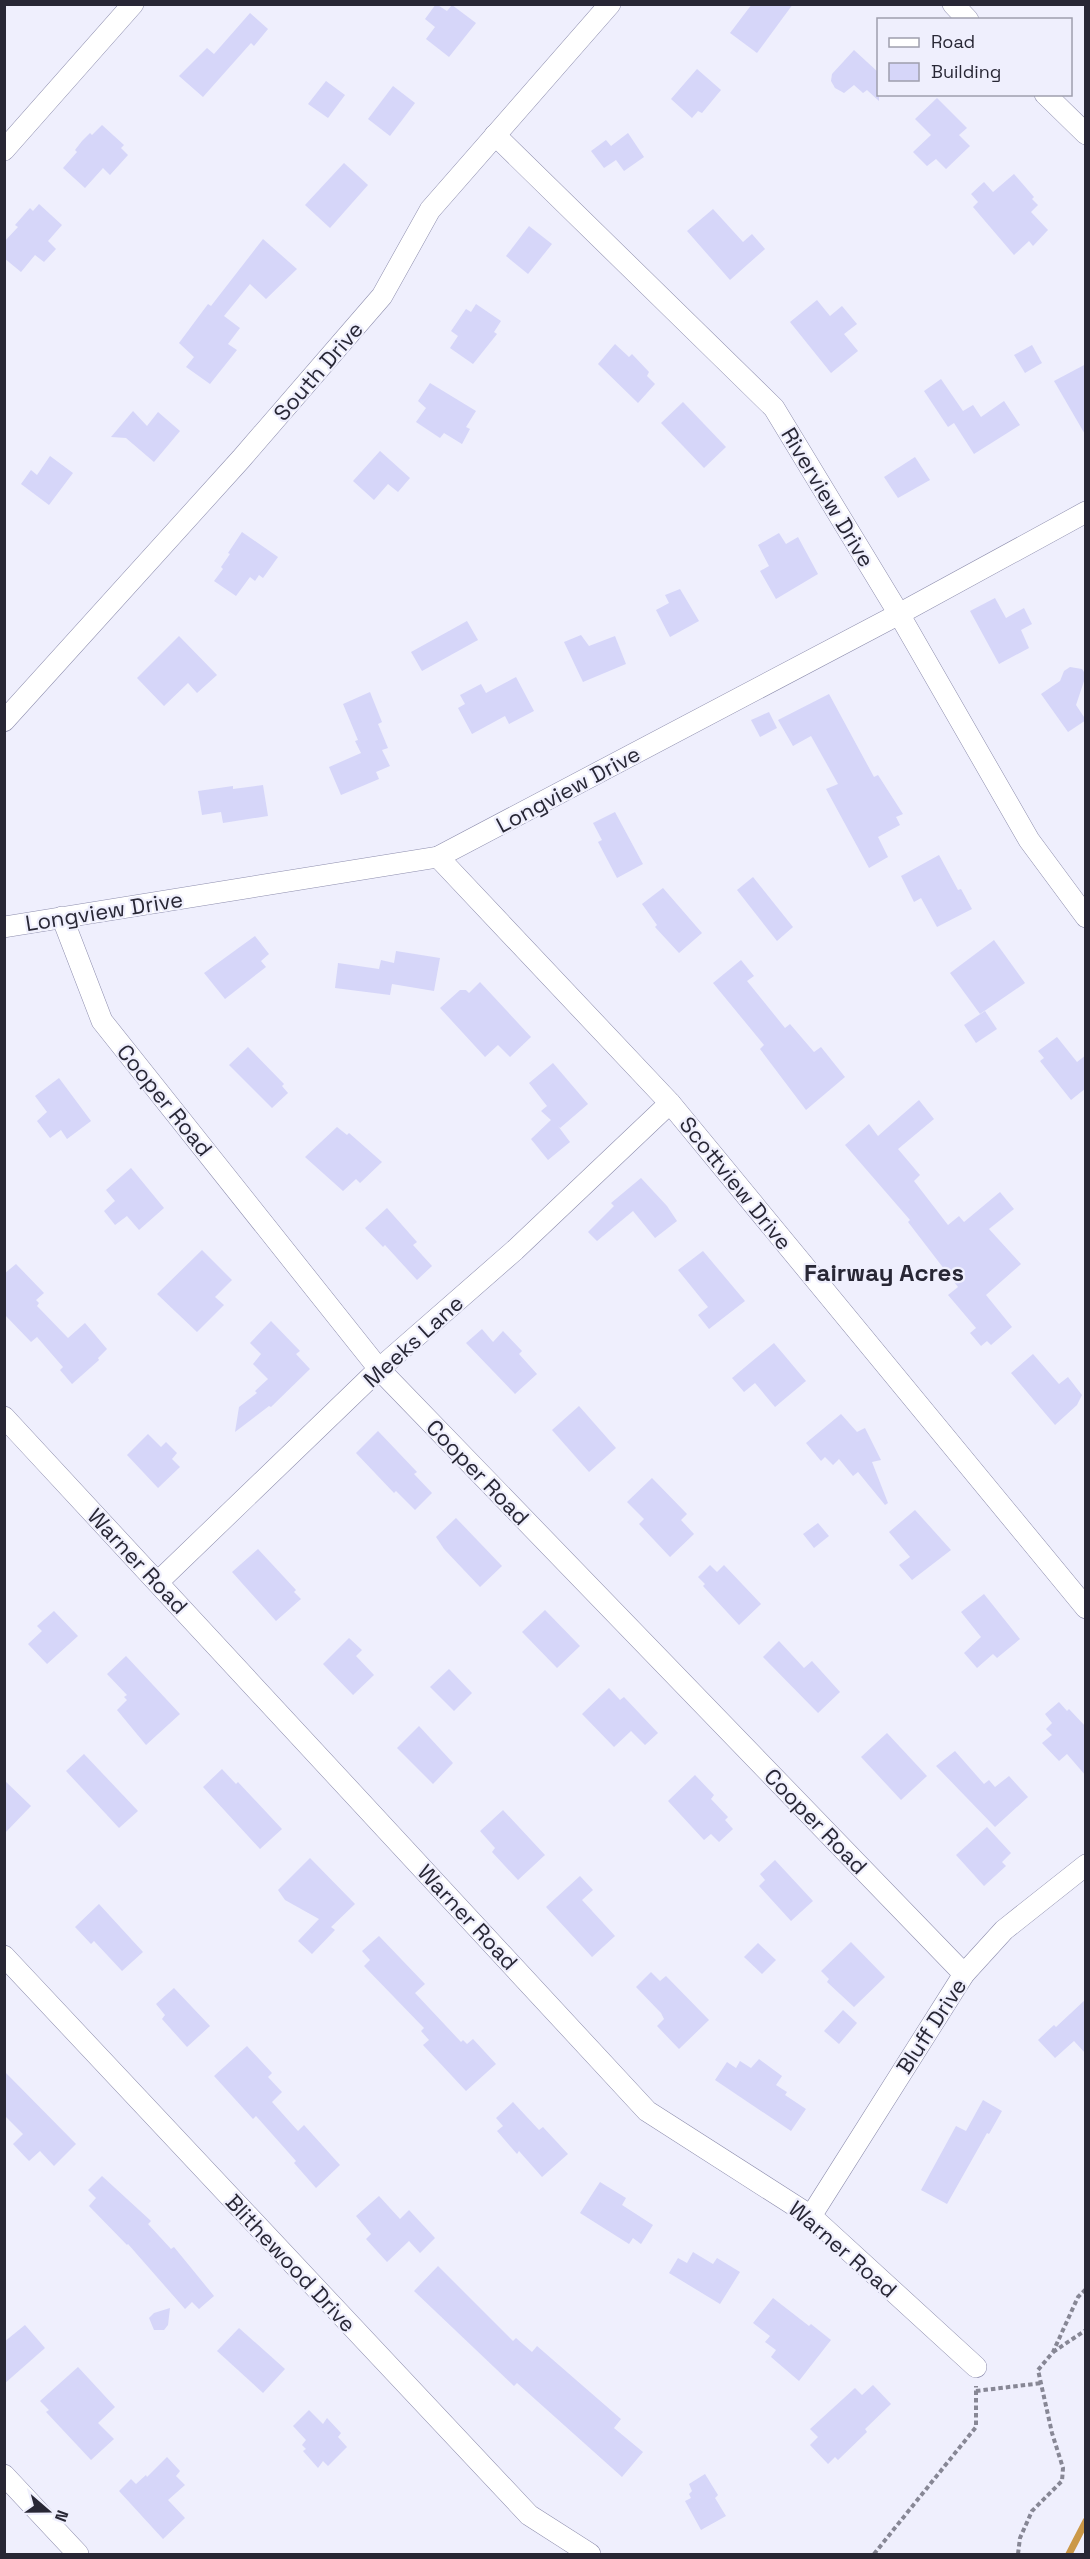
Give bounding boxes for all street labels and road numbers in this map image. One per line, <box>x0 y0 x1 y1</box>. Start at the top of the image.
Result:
street label: South Drive <box>267 316 369 426</box>
street label: Riverview Drive <box>775 422 881 572</box>
street label: Longview Drive <box>491 739 645 839</box>
street label: Longview Drive <box>23 885 185 937</box>
street label: Cooper Road <box>111 1038 219 1162</box>
street label: Scottview Drive <box>674 1111 798 1255</box>
street label: Meeks Lane <box>357 1289 469 1393</box>
street label: Cooper Road <box>421 1413 535 1531</box>
street label: Warner Road <box>82 1502 194 1620</box>
street label: Cooper Road <box>759 1762 873 1880</box>
street label: Warner Road <box>412 1858 524 1976</box>
street label: Bluff Drive <box>890 1973 972 2079</box>
street label: Blithewood Drive <box>220 2188 362 2338</box>
street label: Warner Road <box>783 2194 903 2304</box>

